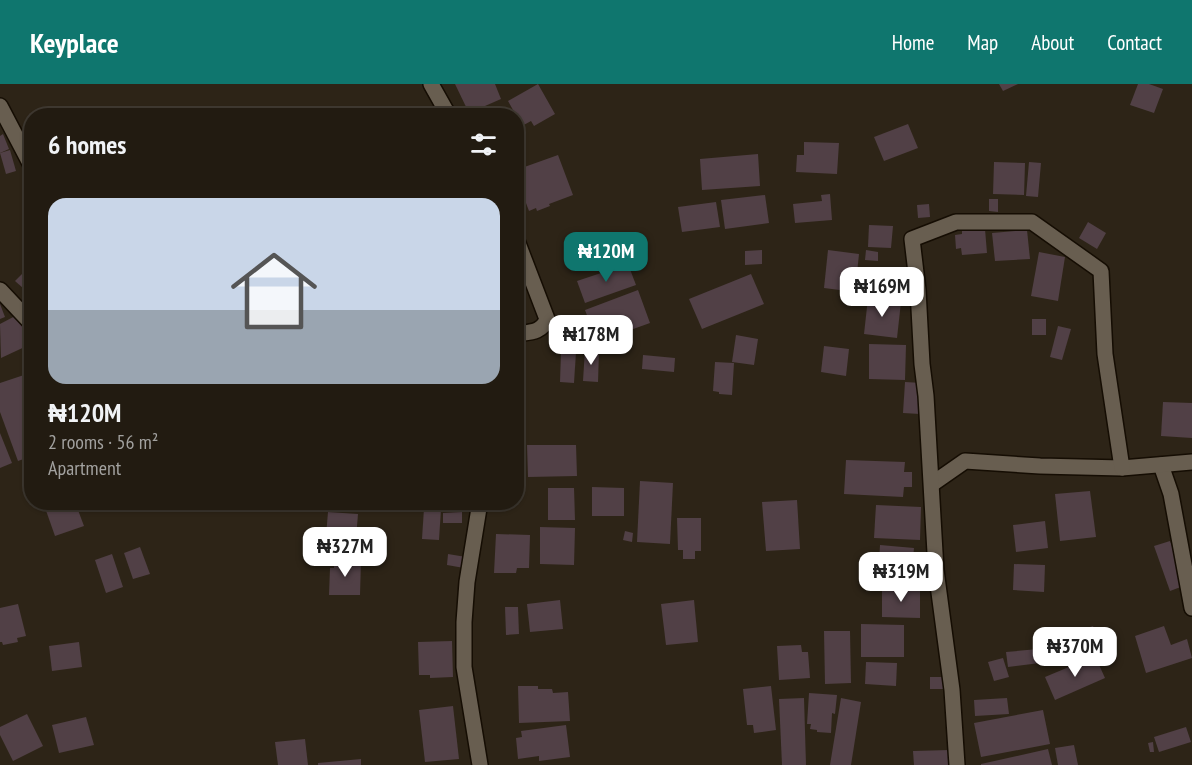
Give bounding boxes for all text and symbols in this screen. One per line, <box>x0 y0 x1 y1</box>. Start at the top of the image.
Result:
text: Keyplace <box>30 24 119 61</box>
text: Home <box>892 29 934 56</box>
text: Map <box>967 29 998 56</box>
text: About <box>1031 29 1074 56</box>
text: Contact <box>1107 29 1162 56</box>
text: 6 homes <box>48 128 126 161</box>
icon: filters <box>467 128 500 161</box>
pin: ₦120M <box>564 232 648 283</box>
icon: home <box>220 237 328 345</box>
text: ₦120M <box>578 238 634 264</box>
pin: ₦169M <box>840 267 924 318</box>
text: ₦169M <box>854 273 910 299</box>
pin: ₦178M <box>549 315 633 366</box>
text: ₦178M <box>563 321 619 347</box>
text: ₦120M <box>48 396 121 429</box>
text: 2 rooms · 56 m² <box>48 429 158 455</box>
text: Apartment <box>48 455 121 481</box>
pin: ₦327M <box>303 527 387 578</box>
text: ₦327M <box>317 533 373 559</box>
pin: ₦319M <box>859 552 943 603</box>
text: ₦319M <box>873 558 929 584</box>
pin: ₦370M <box>1033 627 1117 678</box>
text: ₦370M <box>1047 633 1103 659</box>

